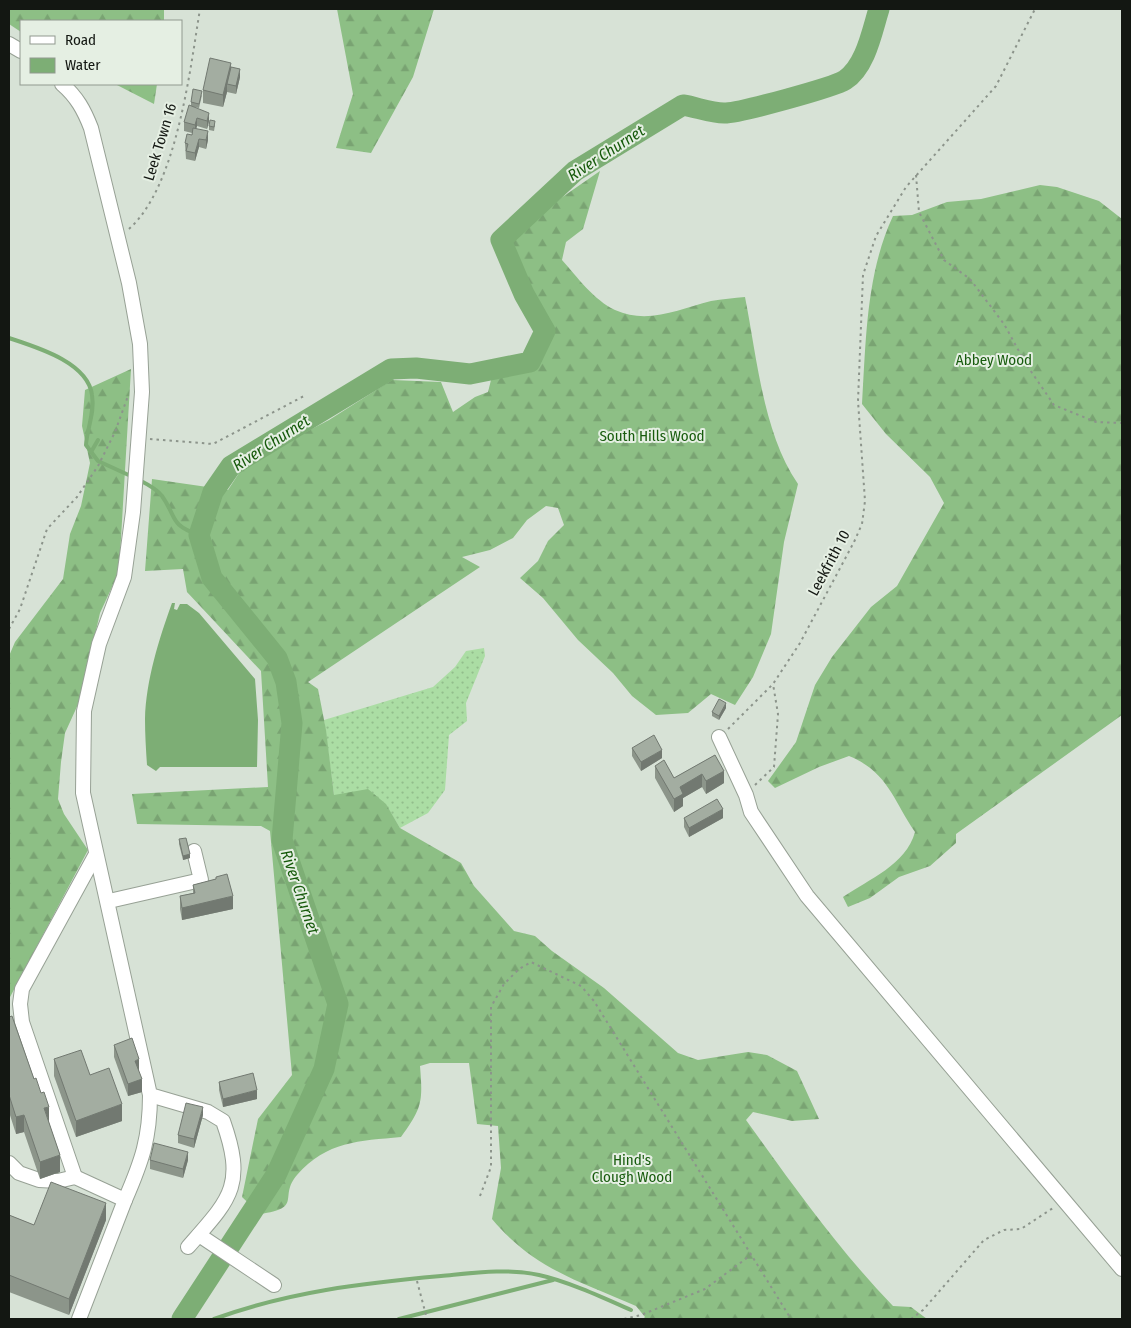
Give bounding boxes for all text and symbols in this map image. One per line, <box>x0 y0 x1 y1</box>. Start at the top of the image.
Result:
legend <box>20 20 182 85</box>
text: Road <box>65 31 96 49</box>
text: Water <box>65 56 101 74</box>
street label: Leek Town 16 <box>140 101 180 183</box>
water label: River Churnet <box>564 121 649 185</box>
park label: Abbey Wood <box>956 351 1032 369</box>
water label: River Churnet <box>229 411 314 475</box>
park label: South Hills Wood <box>599 427 705 445</box>
street label: Leekfrith 10 <box>804 527 854 599</box>
water label: River Churnet <box>277 847 324 937</box>
park label: Hind's Clough Wood <box>592 1151 672 1186</box>

